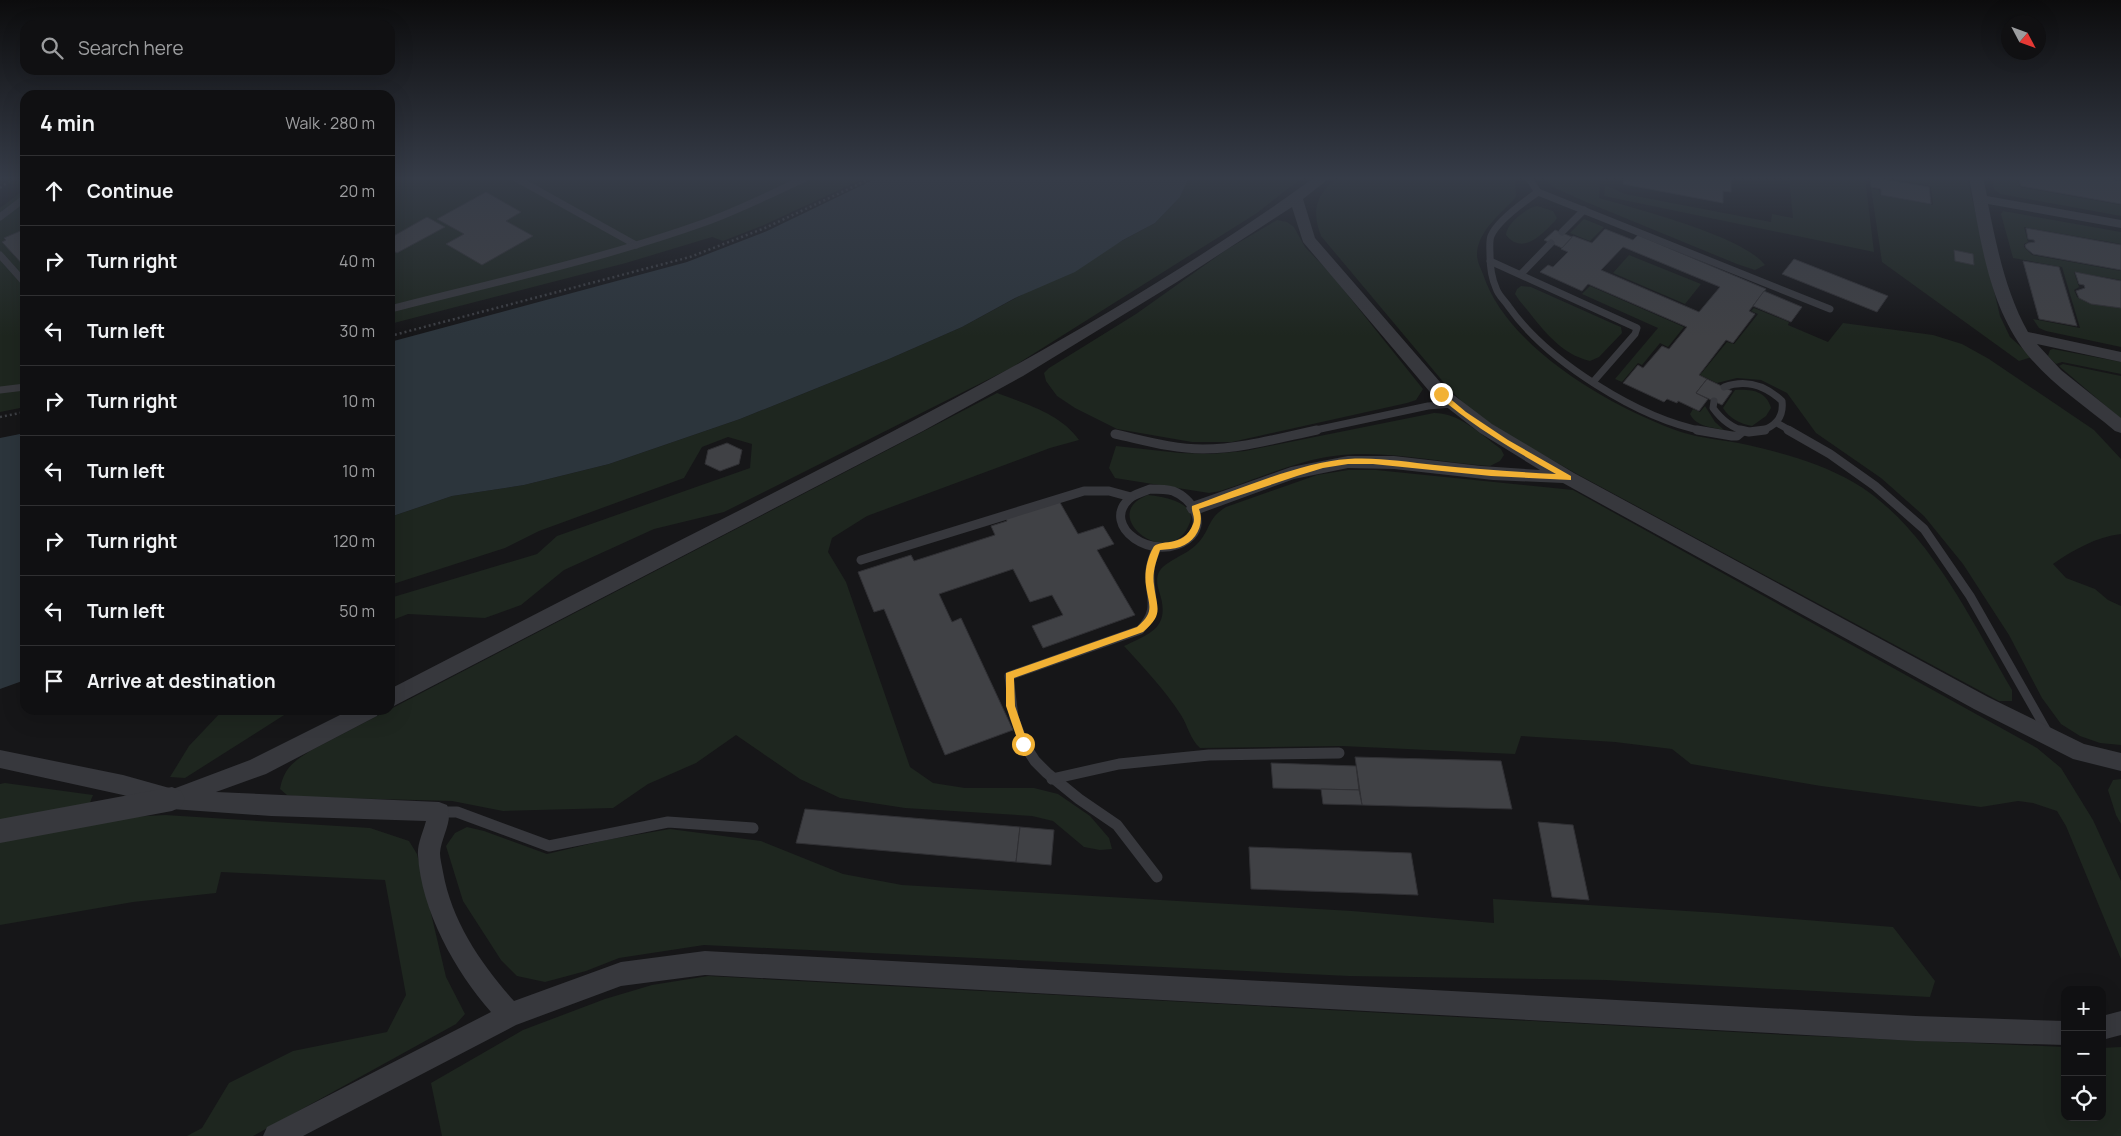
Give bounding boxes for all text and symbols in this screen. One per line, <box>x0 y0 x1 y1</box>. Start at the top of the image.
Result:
north arrow <box>2001 15 2046 60</box>
search box <box>20 20 395 75</box>
icon: search <box>38 34 66 62</box>
text: Search here <box>78 35 184 61</box>
text: 4 min <box>40 109 95 137</box>
text: Walk · 280 m <box>285 112 375 134</box>
icon: ahead <box>40 177 68 205</box>
text: Continue <box>87 178 173 204</box>
text: 20 m <box>339 180 375 202</box>
icon: right <box>40 247 68 275</box>
text: Turn right <box>87 248 177 274</box>
text: 40 m <box>339 250 375 272</box>
icon: left <box>40 317 68 345</box>
text: Turn left <box>87 318 165 344</box>
text: 30 m <box>340 320 375 342</box>
route end <box>1430 383 1453 406</box>
icon: right <box>40 387 68 415</box>
text: Turn right <box>87 388 177 414</box>
text: 10 m <box>342 390 375 412</box>
icon: left <box>40 457 68 485</box>
text: Turn left <box>87 458 165 484</box>
text: 10 m <box>342 460 375 482</box>
icon: right <box>40 527 68 555</box>
text: Turn right <box>87 528 177 554</box>
text: 120 m <box>333 530 375 552</box>
icon: left <box>40 597 68 625</box>
text: Turn left <box>87 598 165 624</box>
text: 50 m <box>339 600 375 622</box>
icon: arrive <box>40 667 68 695</box>
text: Arrive at destination <box>87 668 276 694</box>
route start <box>1012 733 1035 756</box>
map controls <box>2061 986 2106 1121</box>
button: + <box>2061 986 2106 1031</box>
button: − <box>2061 1031 2106 1076</box>
button: locate <box>2061 1076 2106 1121</box>

